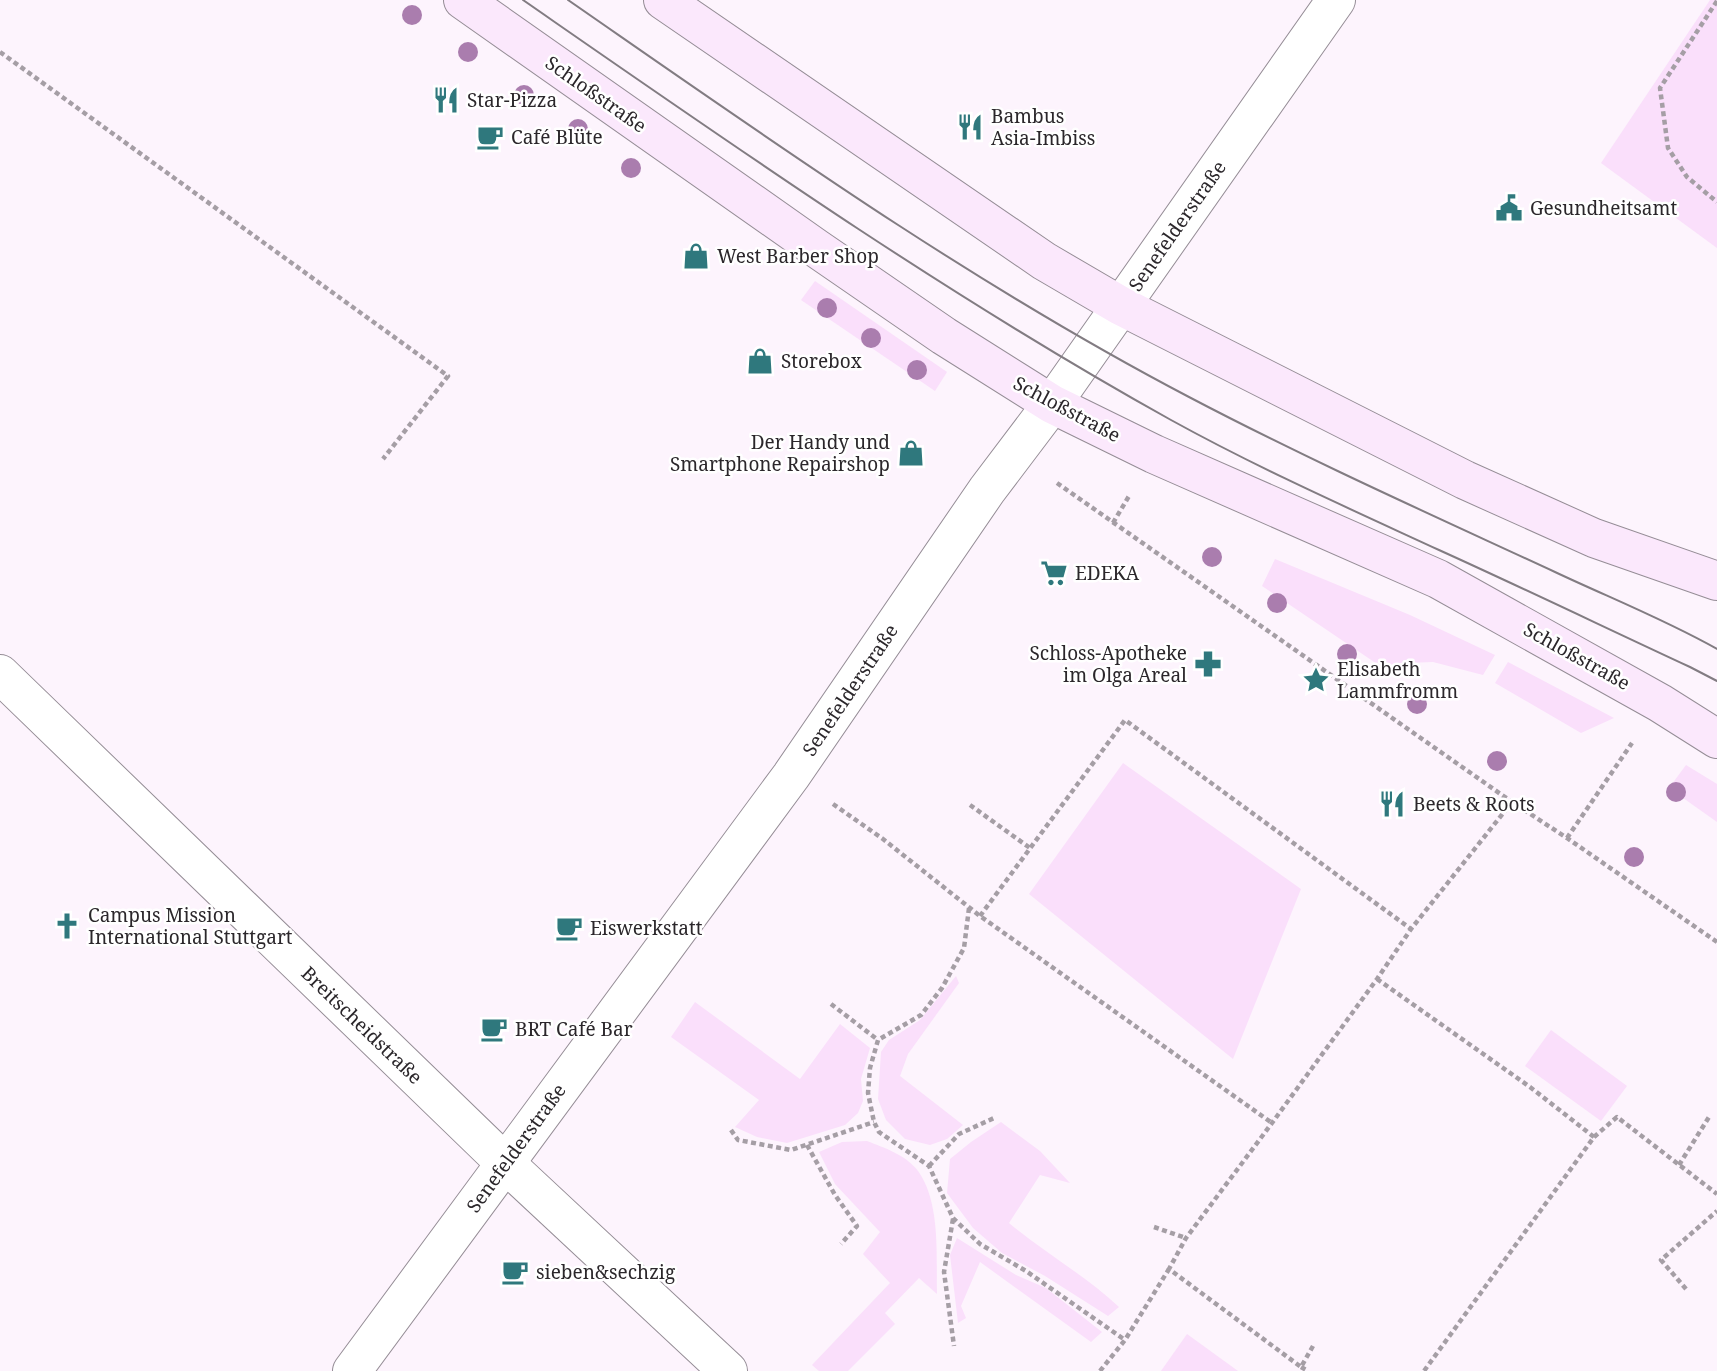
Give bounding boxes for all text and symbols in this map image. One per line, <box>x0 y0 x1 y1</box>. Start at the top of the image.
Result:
street label: Schloßstraße <box>540 50 652 138</box>
restaurant icon: Star-Pizza <box>431 85 461 115</box>
place label: Star-Pizza <box>467 87 557 113</box>
place label: Bambus Asia-Imbiss <box>991 103 1095 151</box>
restaurant icon: Bambus Asia-Imbiss <box>955 112 985 142</box>
cafe icon: Café Blüte <box>475 122 505 152</box>
place label: Café Blüte <box>511 124 603 150</box>
street label: Senefelderstraße <box>1122 156 1232 296</box>
public building icon: Gesundheitsamt <box>1494 193 1524 223</box>
place label: Gesundheitsamt <box>1530 195 1678 221</box>
shop icon: West Barber Shop <box>681 241 711 271</box>
place label: West Barber Shop <box>717 243 879 269</box>
shop icon: Storebox <box>745 346 775 376</box>
place label: Storebox <box>781 348 862 374</box>
street label: Schloßstraße <box>1009 370 1125 448</box>
place label: Der Handy und Smartphone Repairshop <box>670 429 890 477</box>
shop icon: Der Handy und Smartphone Repairshop <box>896 438 926 468</box>
supermarket icon: EDEKA <box>1039 558 1069 588</box>
place label: EDEKA <box>1075 560 1140 586</box>
street label: Schloßstraße <box>1519 616 1635 696</box>
street label: Senefelderstraße <box>796 619 904 761</box>
place label: Schloss-Apotheke im Olga Areal <box>1030 640 1187 688</box>
pharmacy icon: Schloss-Apotheke im Olga Areal <box>1193 649 1223 679</box>
place label: Elisabeth Lammfromm <box>1337 656 1458 704</box>
place icon: Elisabeth Lammfromm <box>1301 665 1331 695</box>
restaurant icon: Beets & Roots <box>1377 789 1407 819</box>
place label: Beets & Roots <box>1413 791 1535 817</box>
place label: Campus Mission International Stuttgart <box>88 902 293 950</box>
church icon: Campus Mission International Stuttgart <box>52 911 82 941</box>
cafe icon: Eiswerkstatt <box>554 913 584 943</box>
place label: Eiswerkstatt <box>590 915 703 941</box>
street label: Breitscheidstraße <box>296 960 428 1090</box>
cafe icon: BRT Café Bar <box>479 1014 509 1044</box>
place label: BRT Café Bar <box>515 1016 633 1042</box>
street label: Senefelderstraße <box>460 1078 572 1218</box>
cafe icon: sieben&sechzig <box>500 1257 530 1287</box>
place label: sieben&sechzig <box>536 1259 675 1285</box>

